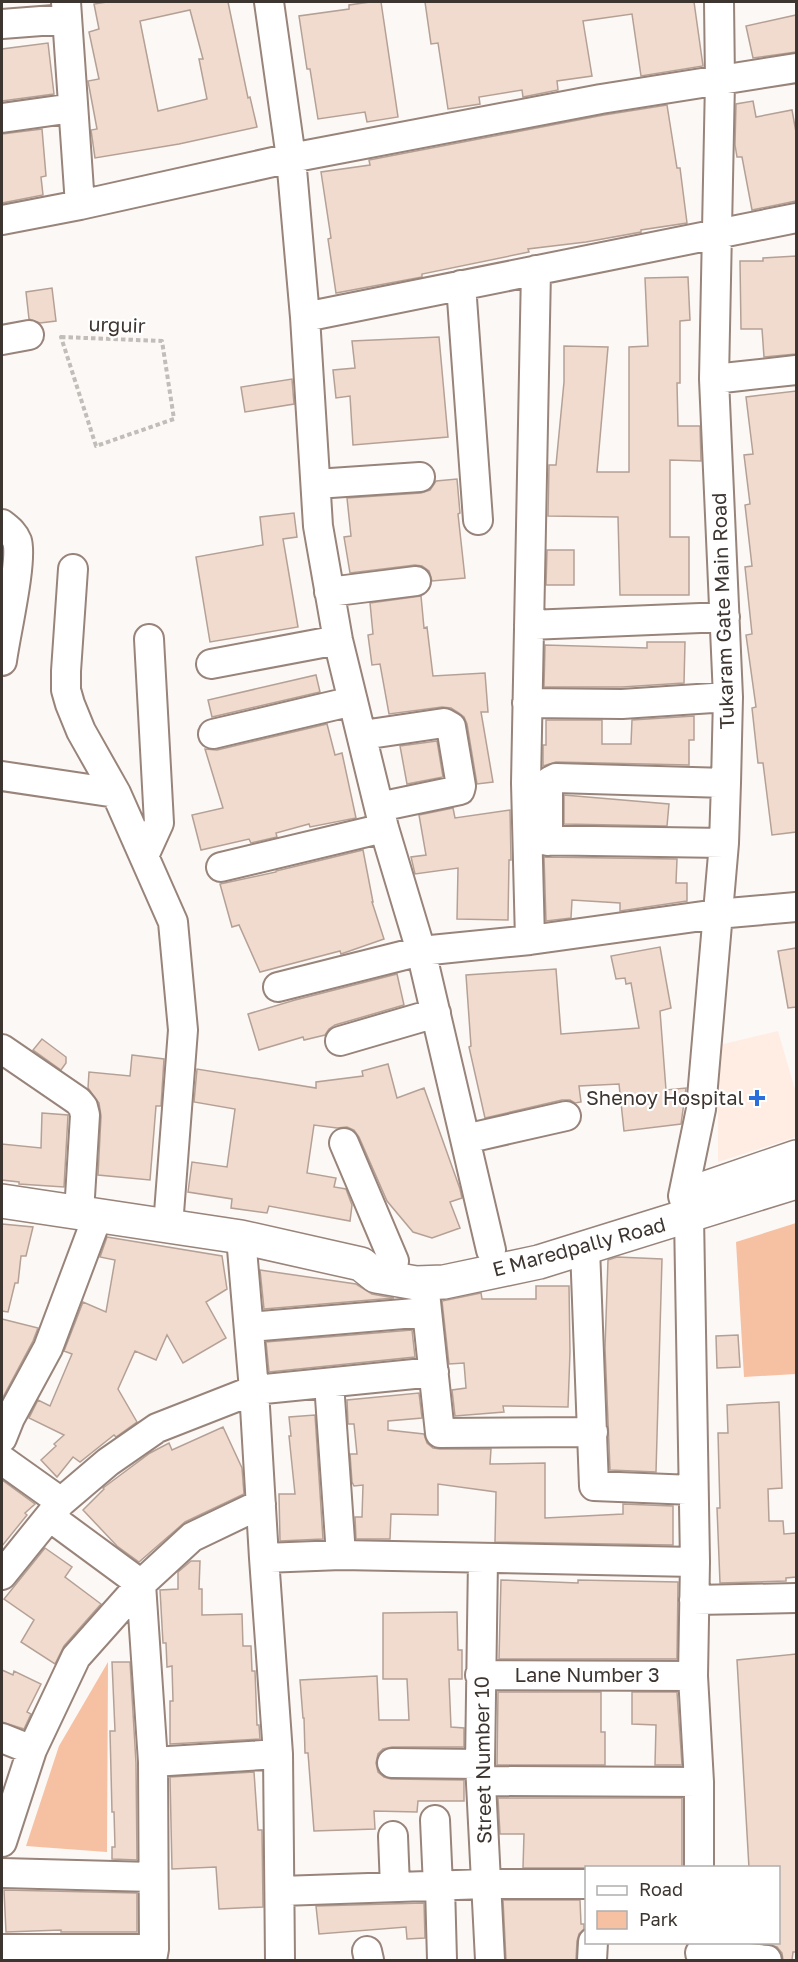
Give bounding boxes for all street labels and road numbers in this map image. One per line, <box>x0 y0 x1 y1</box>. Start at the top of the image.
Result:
street label: urguir <box>88 311 146 337</box>
street label: Tukaram Gate Main Road <box>706 492 738 730</box>
street label: E Maredpally Road <box>489 1211 668 1281</box>
street label: Lane Number 3 <box>514 1662 660 1686</box>
street label: Street Number 10 <box>469 1676 495 1844</box>

